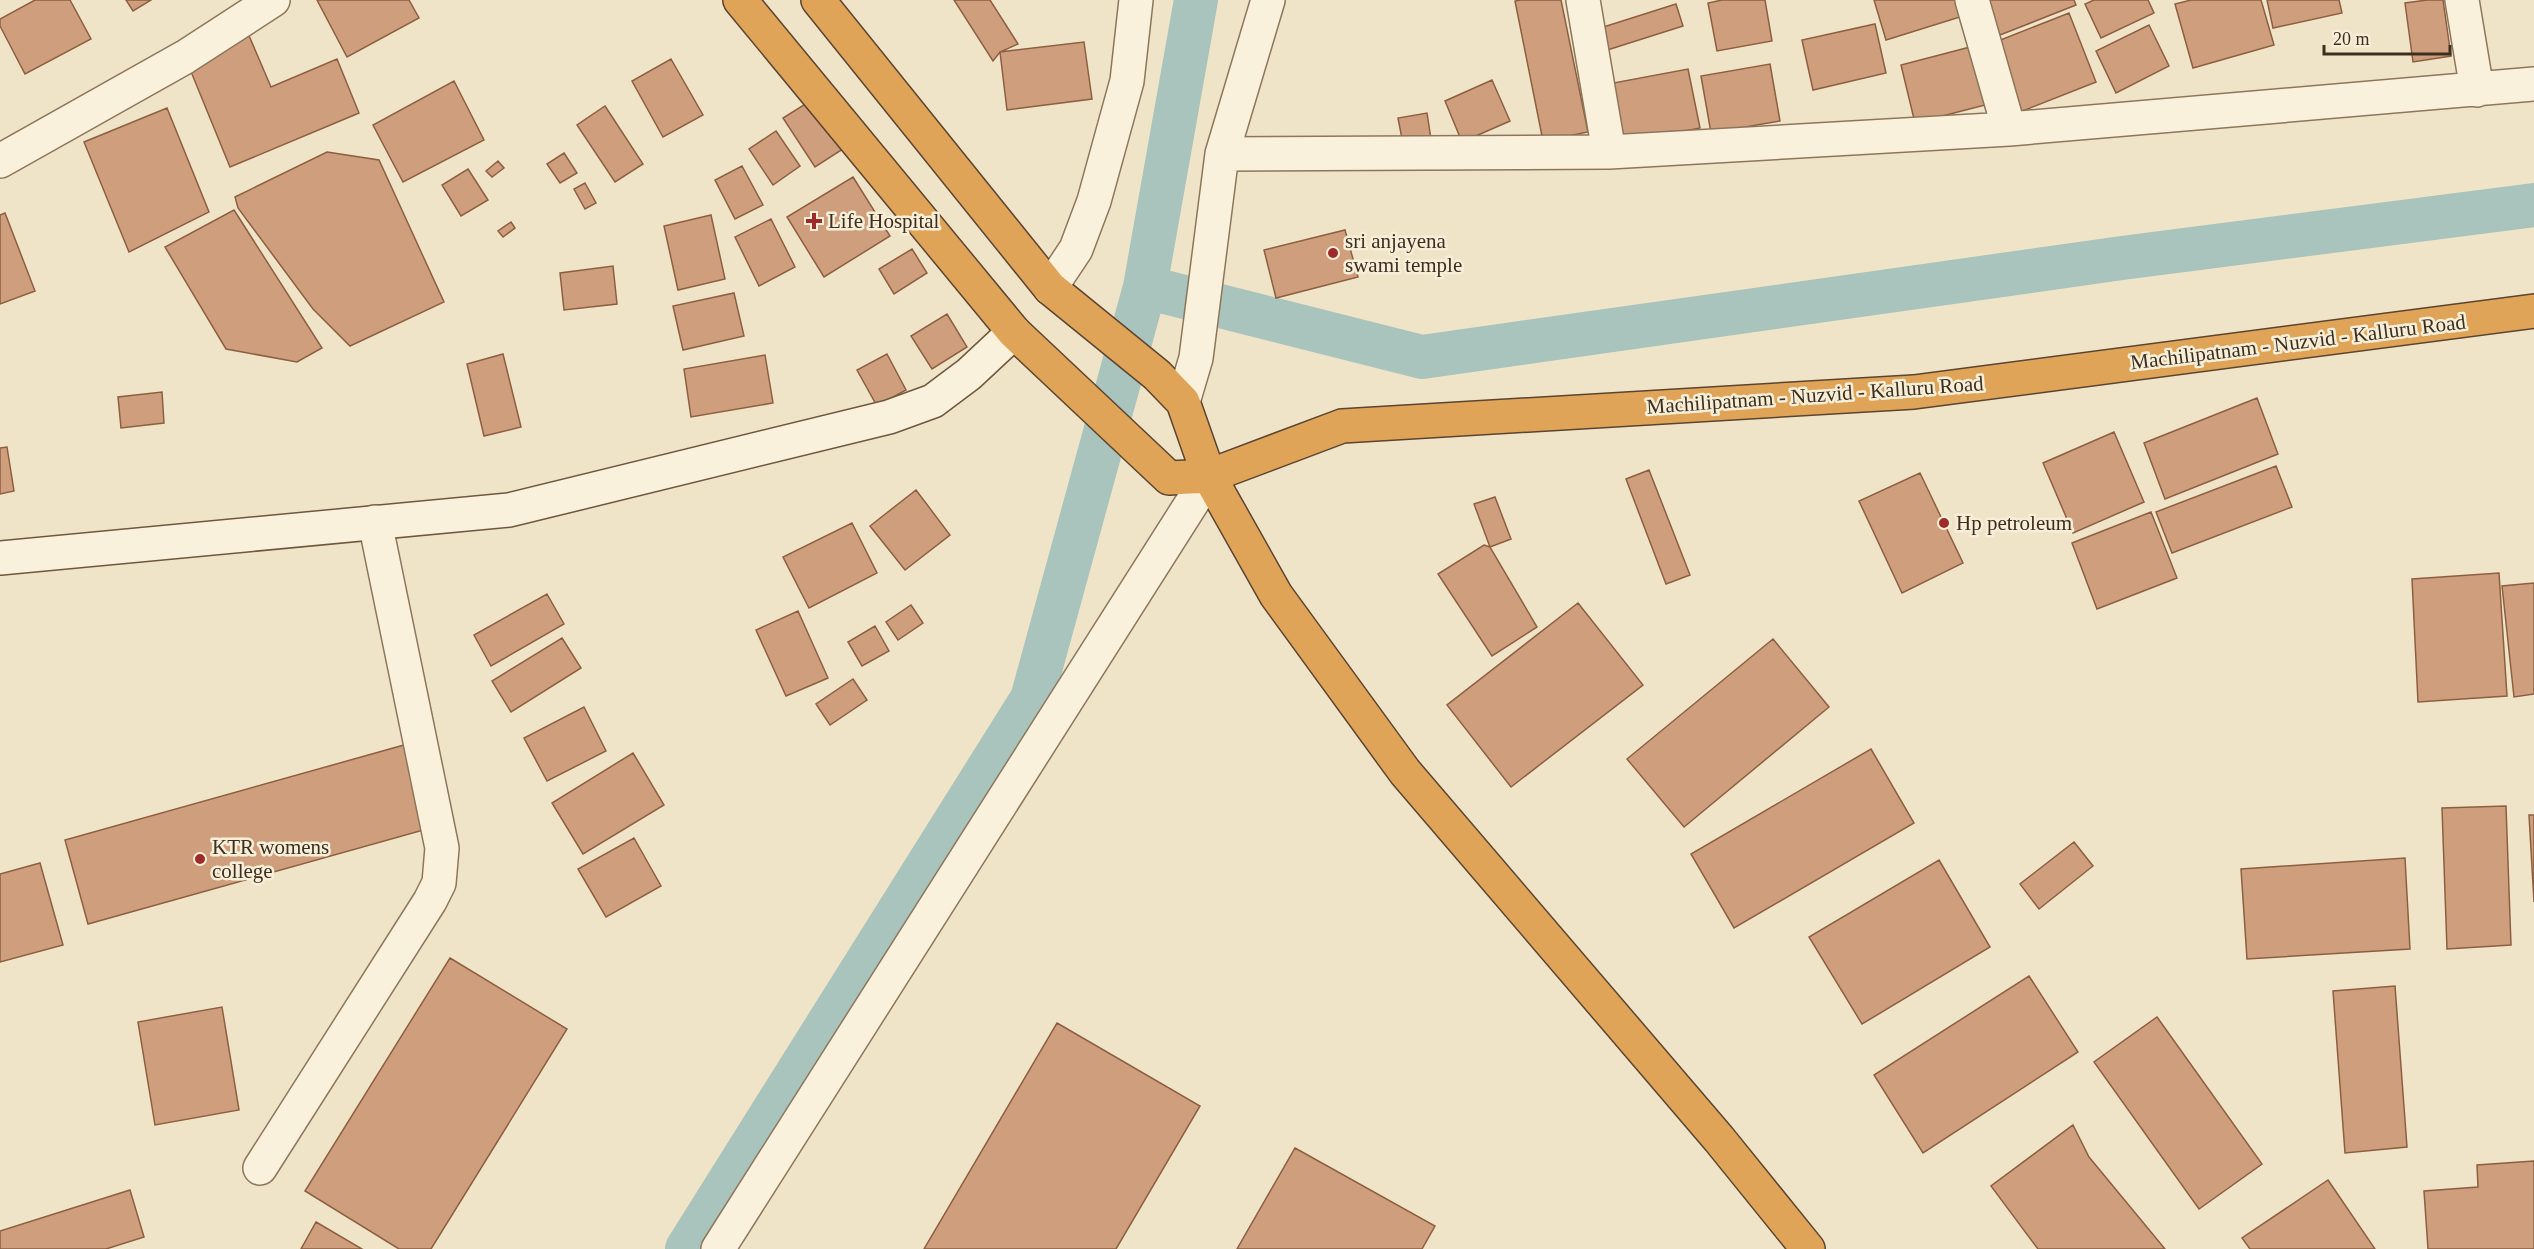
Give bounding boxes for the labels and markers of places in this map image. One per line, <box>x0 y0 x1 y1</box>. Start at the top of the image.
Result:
place label: Life Hospital <box>828 209 940 233</box>
marker: Life Hospital <box>805 212 823 230</box>
place label: sri anjayena swami temple <box>1345 229 1462 277</box>
marker: sri anjayena swami temple <box>1326 246 1340 260</box>
place label: Hp petroleum <box>1956 511 2072 535</box>
marker: Hp petroleum <box>1937 516 1951 530</box>
place label: KTR womens college <box>212 835 329 883</box>
marker: KTR womens college <box>193 852 207 866</box>

